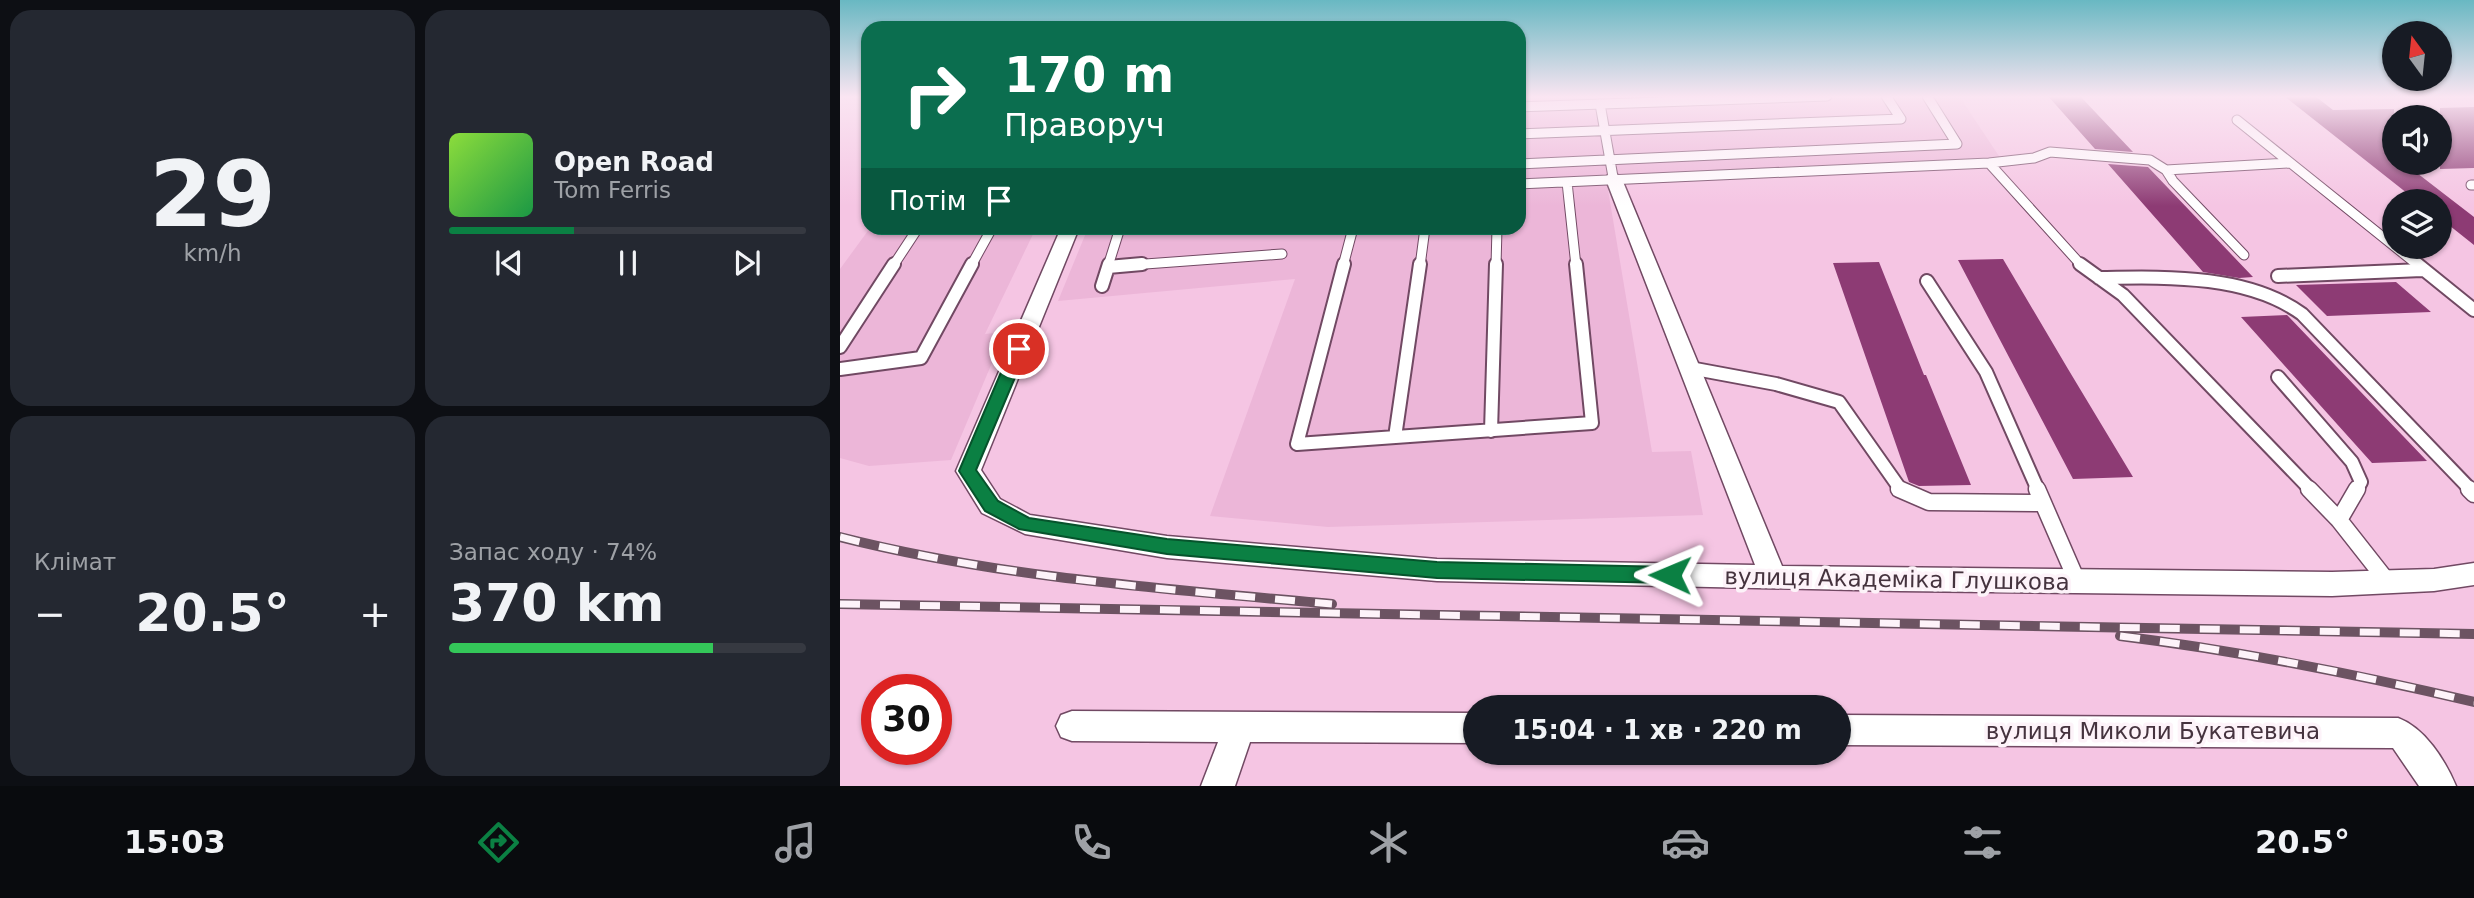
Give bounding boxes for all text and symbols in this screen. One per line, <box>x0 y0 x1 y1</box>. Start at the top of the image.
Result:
north arrow <box>2382 21 2452 91</box>
map controls <box>2382 21 2452 259</box>
text: 170 m <box>1004 47 1174 104</box>
icon: right <box>889 49 980 140</box>
button: sound <box>2382 105 2452 175</box>
text: Праворуч <box>1004 106 1165 144</box>
text: 29 <box>149 142 276 247</box>
text: Open Road <box>554 147 714 177</box>
text: Tom Ferris <box>554 177 671 203</box>
icon: arrive <box>980 182 1018 220</box>
text: Потім <box>889 186 966 216</box>
button: layers <box>2382 189 2452 259</box>
text: km/h <box>183 240 242 266</box>
icon: previous <box>490 244 528 282</box>
icon: pause <box>609 244 647 282</box>
icon: next <box>728 244 766 282</box>
pin <box>989 319 1049 379</box>
icon: arrive <box>1000 330 1038 368</box>
position arrow <box>1633 538 1707 612</box>
text: Запас ходу · 74% <box>449 539 657 565</box>
text: Клімат <box>34 549 116 575</box>
street label: вулиця Академіка Глушкова <box>1724 563 2070 595</box>
text: 370 km <box>449 573 664 633</box>
text: 20.5° <box>135 583 290 643</box>
text: − <box>34 592 66 636</box>
text: + <box>359 592 391 636</box>
speed limit sign: 30 <box>861 674 952 765</box>
text: 15:04 · 1 хв · 220 m <box>1512 715 1802 745</box>
street label: вулиця Миколи Букатевича <box>1986 718 2320 744</box>
icon: directions <box>474 818 523 867</box>
icon: music <box>771 818 820 867</box>
icon: phone <box>1067 818 1116 867</box>
icon: climate <box>1364 818 1413 867</box>
icon: car <box>1661 818 1710 867</box>
icon: filters <box>1958 818 2007 867</box>
text: 15:03 <box>124 823 226 861</box>
text: 20.5° <box>2255 823 2350 861</box>

